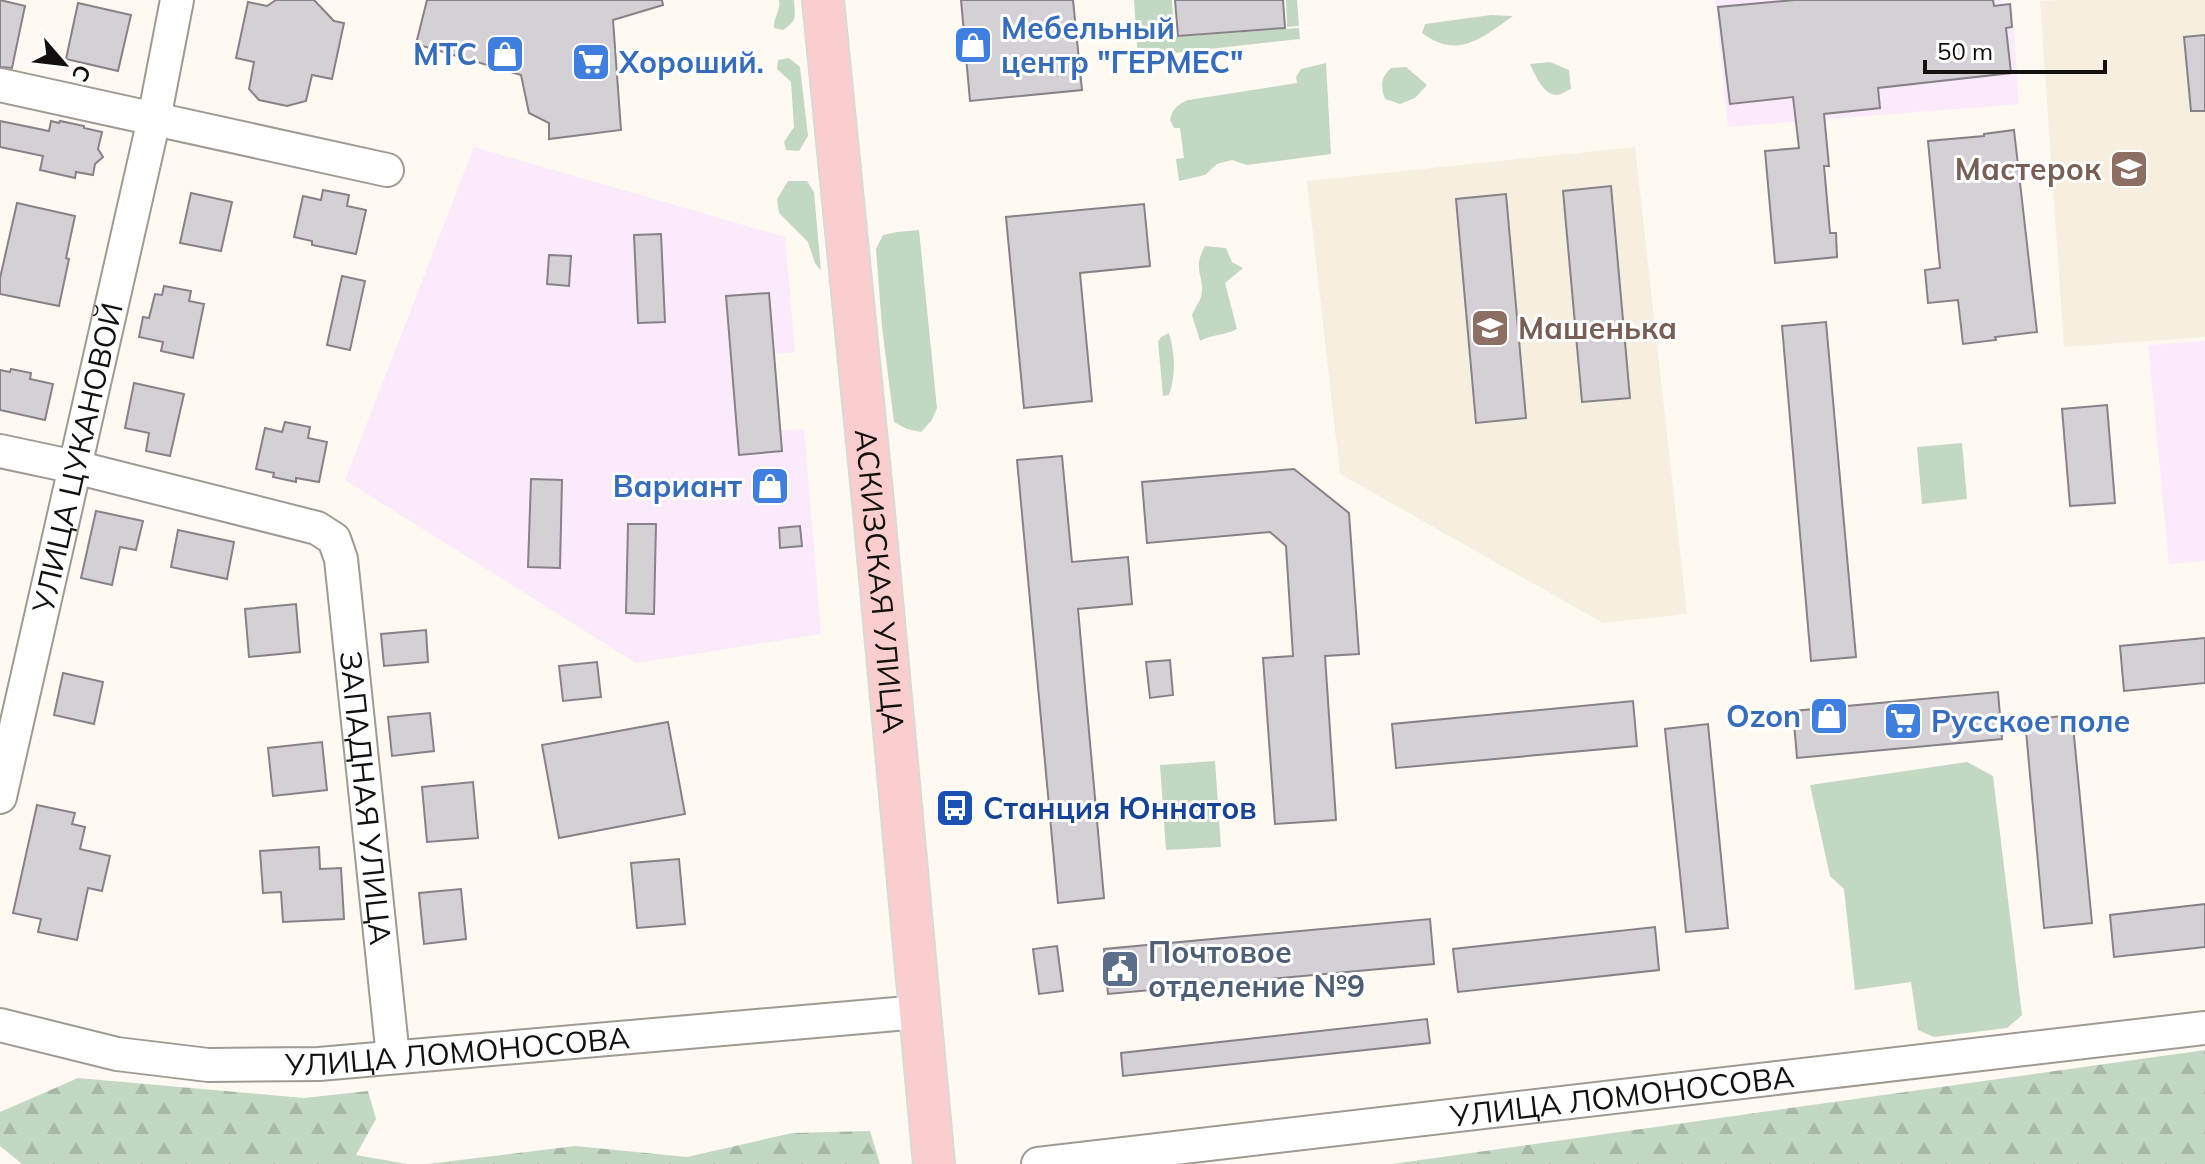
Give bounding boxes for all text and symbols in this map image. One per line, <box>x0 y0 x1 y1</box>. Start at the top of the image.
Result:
place label: Мебельный центр "ГЕРМЕС" <box>1001 9 1244 81</box>
north arrow <box>24 24 104 104</box>
shop icon: Мебельный центр "ГЕРМЕС" <box>952 24 994 66</box>
scale bar <box>1925 24 2105 74</box>
shop icon: МТС <box>484 33 526 75</box>
place label: МТС <box>413 35 477 73</box>
text: 50 m <box>1937 36 1993 66</box>
supermarket icon: Хороший. <box>570 41 612 83</box>
place label: Хороший. <box>618 43 764 81</box>
text: С <box>66 60 98 87</box>
school or university icon: Мастерок <box>2108 148 2150 190</box>
place label: Мастерок <box>1955 150 2102 188</box>
street label: УЛИЦА ЦУКАНОВОЙ <box>23 299 131 617</box>
school or university icon: Машенька <box>1469 307 1511 349</box>
place label: Машенька <box>1518 309 1677 347</box>
street label: АСКИЗСКАЯ УЛИЦА <box>847 427 913 735</box>
shop icon: Вариант <box>749 465 791 507</box>
place label: Вариант <box>613 467 742 505</box>
street label: ЗАПАДНАЯ УЛИЦА <box>332 649 400 947</box>
shop icon: Ozon <box>1808 695 1850 737</box>
place label: Ozon <box>1726 697 1801 735</box>
supermarket icon: Русское поле <box>1882 700 1924 742</box>
place label: Русское поле <box>1931 702 2130 740</box>
bus stop icon: Станция Юннатов <box>934 787 976 829</box>
place label: Станция Юннатов <box>983 789 1257 827</box>
place label: Почтовое отделение №9 <box>1148 933 1365 1005</box>
public building icon: Почтовое отделение №9 <box>1099 948 1141 990</box>
street label: УЛИЦА ЛОМОНОСОВА <box>284 1018 631 1083</box>
street label: УЛИЦА ЛОМОНОСОВА <box>1447 1057 1796 1135</box>

